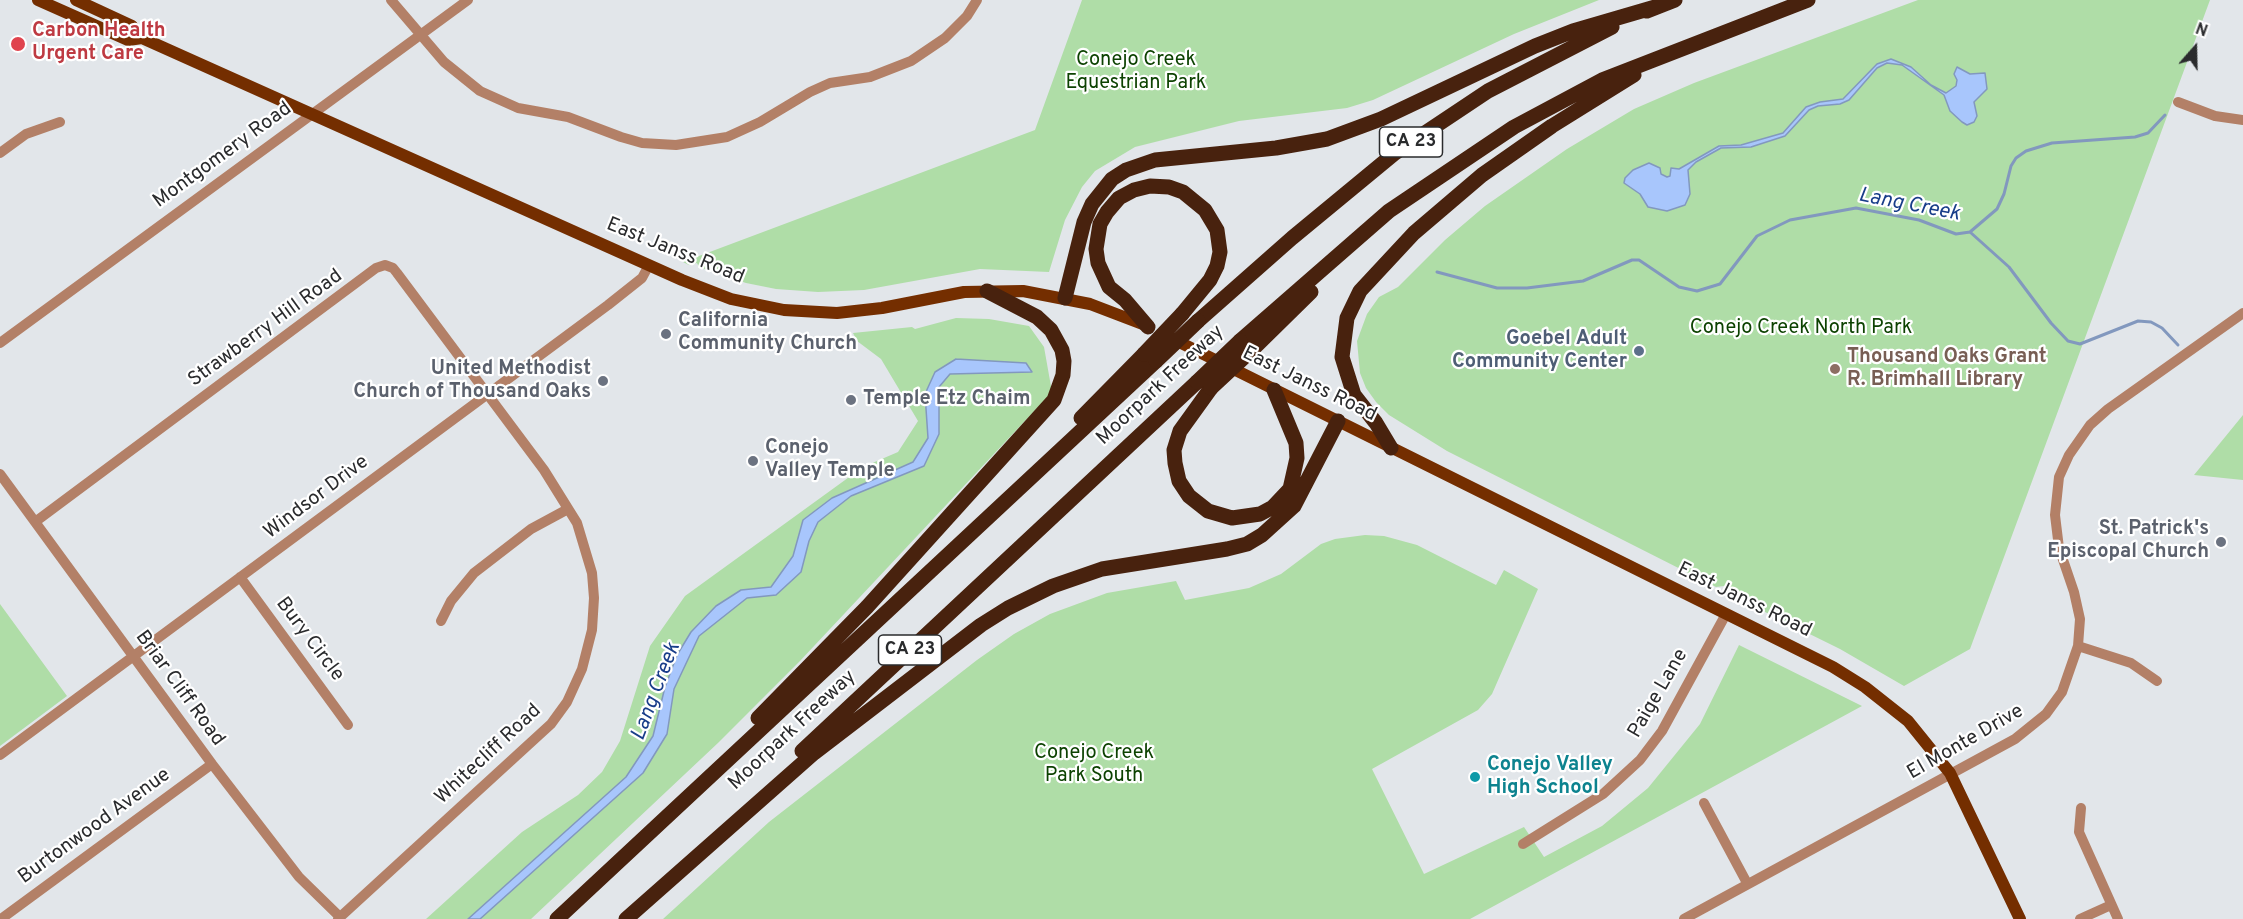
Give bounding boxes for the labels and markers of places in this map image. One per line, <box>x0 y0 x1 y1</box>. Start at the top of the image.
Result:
place label: Carbon Health Urgent Care <box>32 20 166 67</box>
marker: Carbon Health Urgent Care <box>9 35 27 53</box>
place label: California Community Church <box>678 310 857 357</box>
marker: California Community Church <box>659 327 673 341</box>
place label: Goebel Adult Community Center <box>1452 328 1627 375</box>
marker: Goebel Adult Community Center <box>1632 344 1646 358</box>
place label: Thousand Oaks Grant R. Brimhall Library <box>1847 346 2047 393</box>
place label: United Methodist Church of Thousand Oaks <box>353 358 591 405</box>
marker: Thousand Oaks Grant R. Brimhall Library <box>1828 362 1842 376</box>
marker: United Methodist Church of Thousand Oaks <box>596 374 610 388</box>
place label: Temple Etz Chaim <box>863 388 1030 412</box>
marker: Temple Etz Chaim <box>844 393 858 407</box>
place label: Conejo Valley Temple <box>765 437 895 484</box>
marker: Conejo Valley Temple <box>746 454 760 468</box>
place label: St. Patrick's Episcopal Church <box>2047 518 2209 565</box>
marker: St. Patrick's Episcopal Church <box>2214 535 2228 549</box>
place label: Conejo Valley High School <box>1487 754 1613 801</box>
marker: Conejo Valley High School <box>1468 770 1482 784</box>

